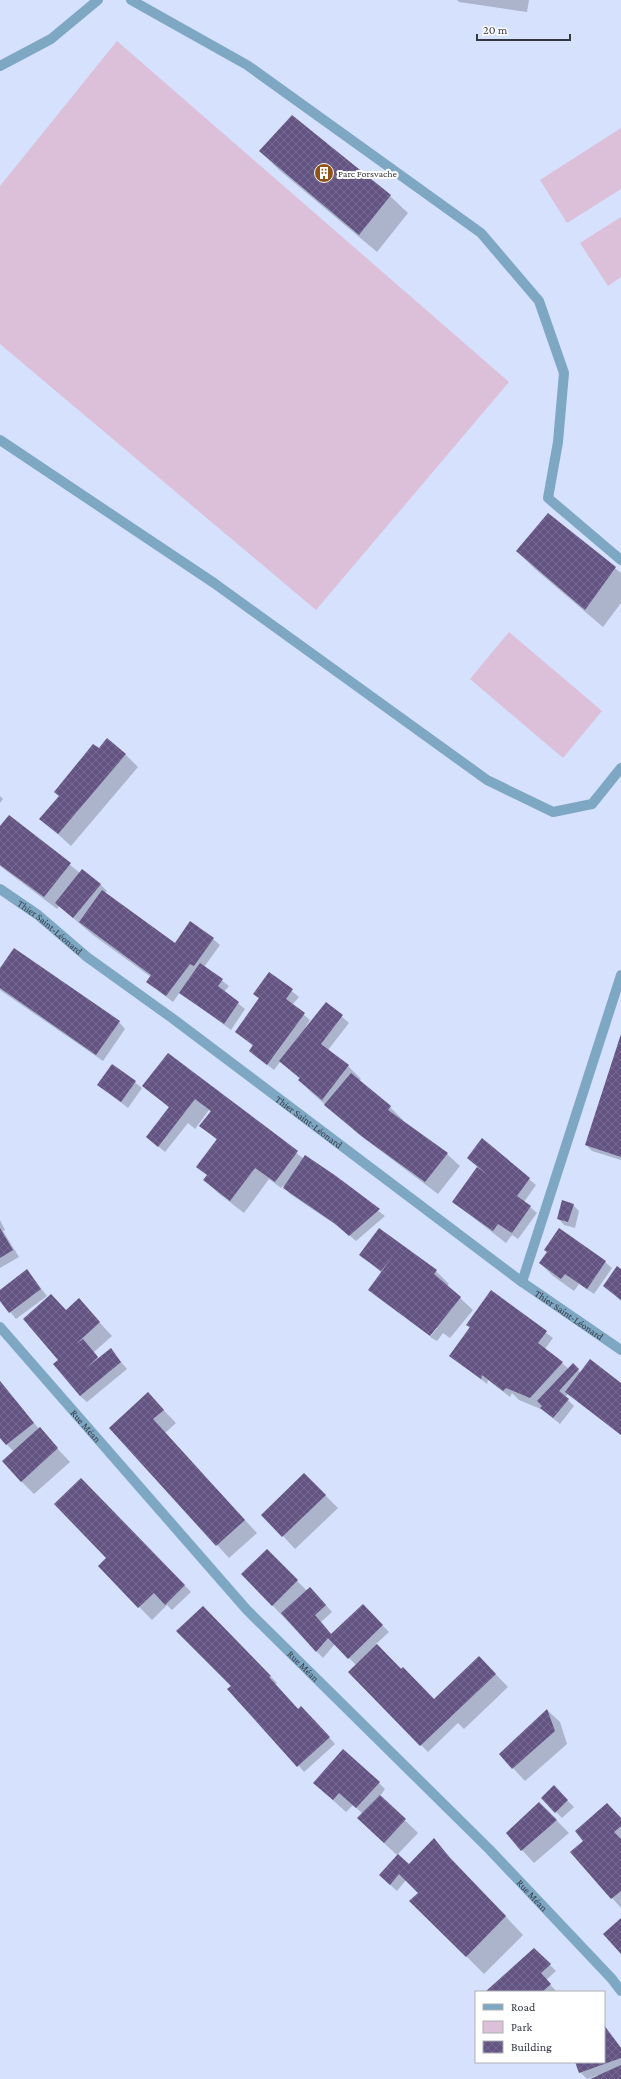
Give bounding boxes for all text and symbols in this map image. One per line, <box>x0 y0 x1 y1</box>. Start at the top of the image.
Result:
scale bar <box>477 16 570 42</box>
text: 20 m <box>483 23 508 37</box>
building icon: Parc Forsvache <box>313 162 335 184</box>
place label: Parc Forsvache <box>338 168 398 179</box>
street label: Thier Saint-Léonard <box>15 898 85 957</box>
street label: Thier Saint-Léonard <box>273 1093 345 1151</box>
street label: Thier Saint-Léonard <box>533 1288 606 1343</box>
street label: Rue Méan <box>69 1407 103 1445</box>
street label: Rue Méan <box>285 1648 322 1684</box>
street label: Rue Méan <box>514 1877 550 1914</box>
legend <box>475 1991 605 2063</box>
text: Road <box>511 2000 536 2014</box>
text: Park <box>511 2020 533 2034</box>
text: Building <box>511 2040 552 2054</box>

